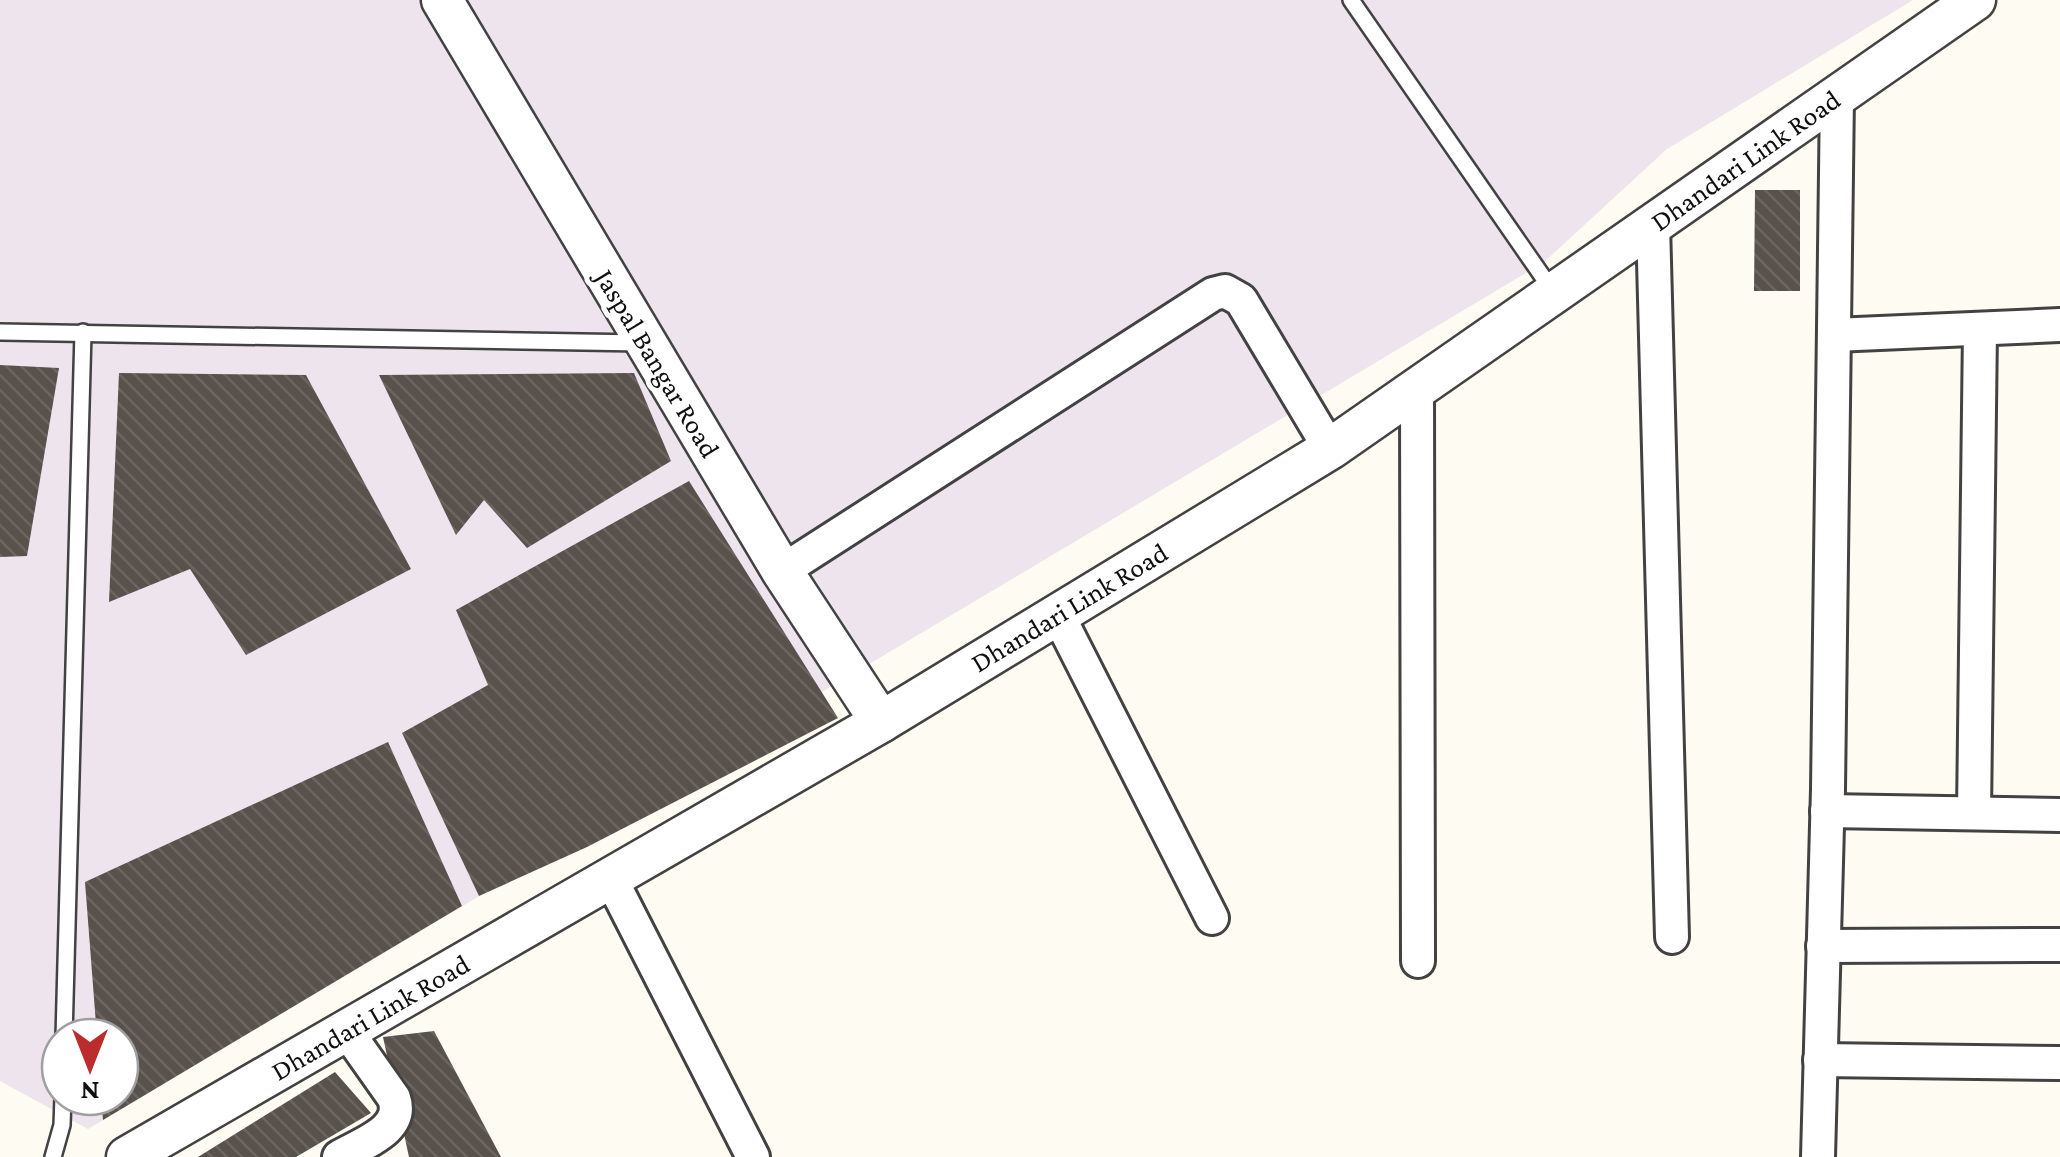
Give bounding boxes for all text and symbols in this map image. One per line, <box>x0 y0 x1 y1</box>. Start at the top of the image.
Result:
street label: Dhandari Link Road <box>1645 83 1846 237</box>
street label: Jaspal Bangar Road <box>588 261 726 463</box>
street label: Dhandari Link Road <box>965 536 1173 678</box>
street label: Dhandari Link Road <box>266 948 475 1087</box>
north arrow <box>40 1017 140 1117</box>
text: N <box>80 1076 100 1107</box>

